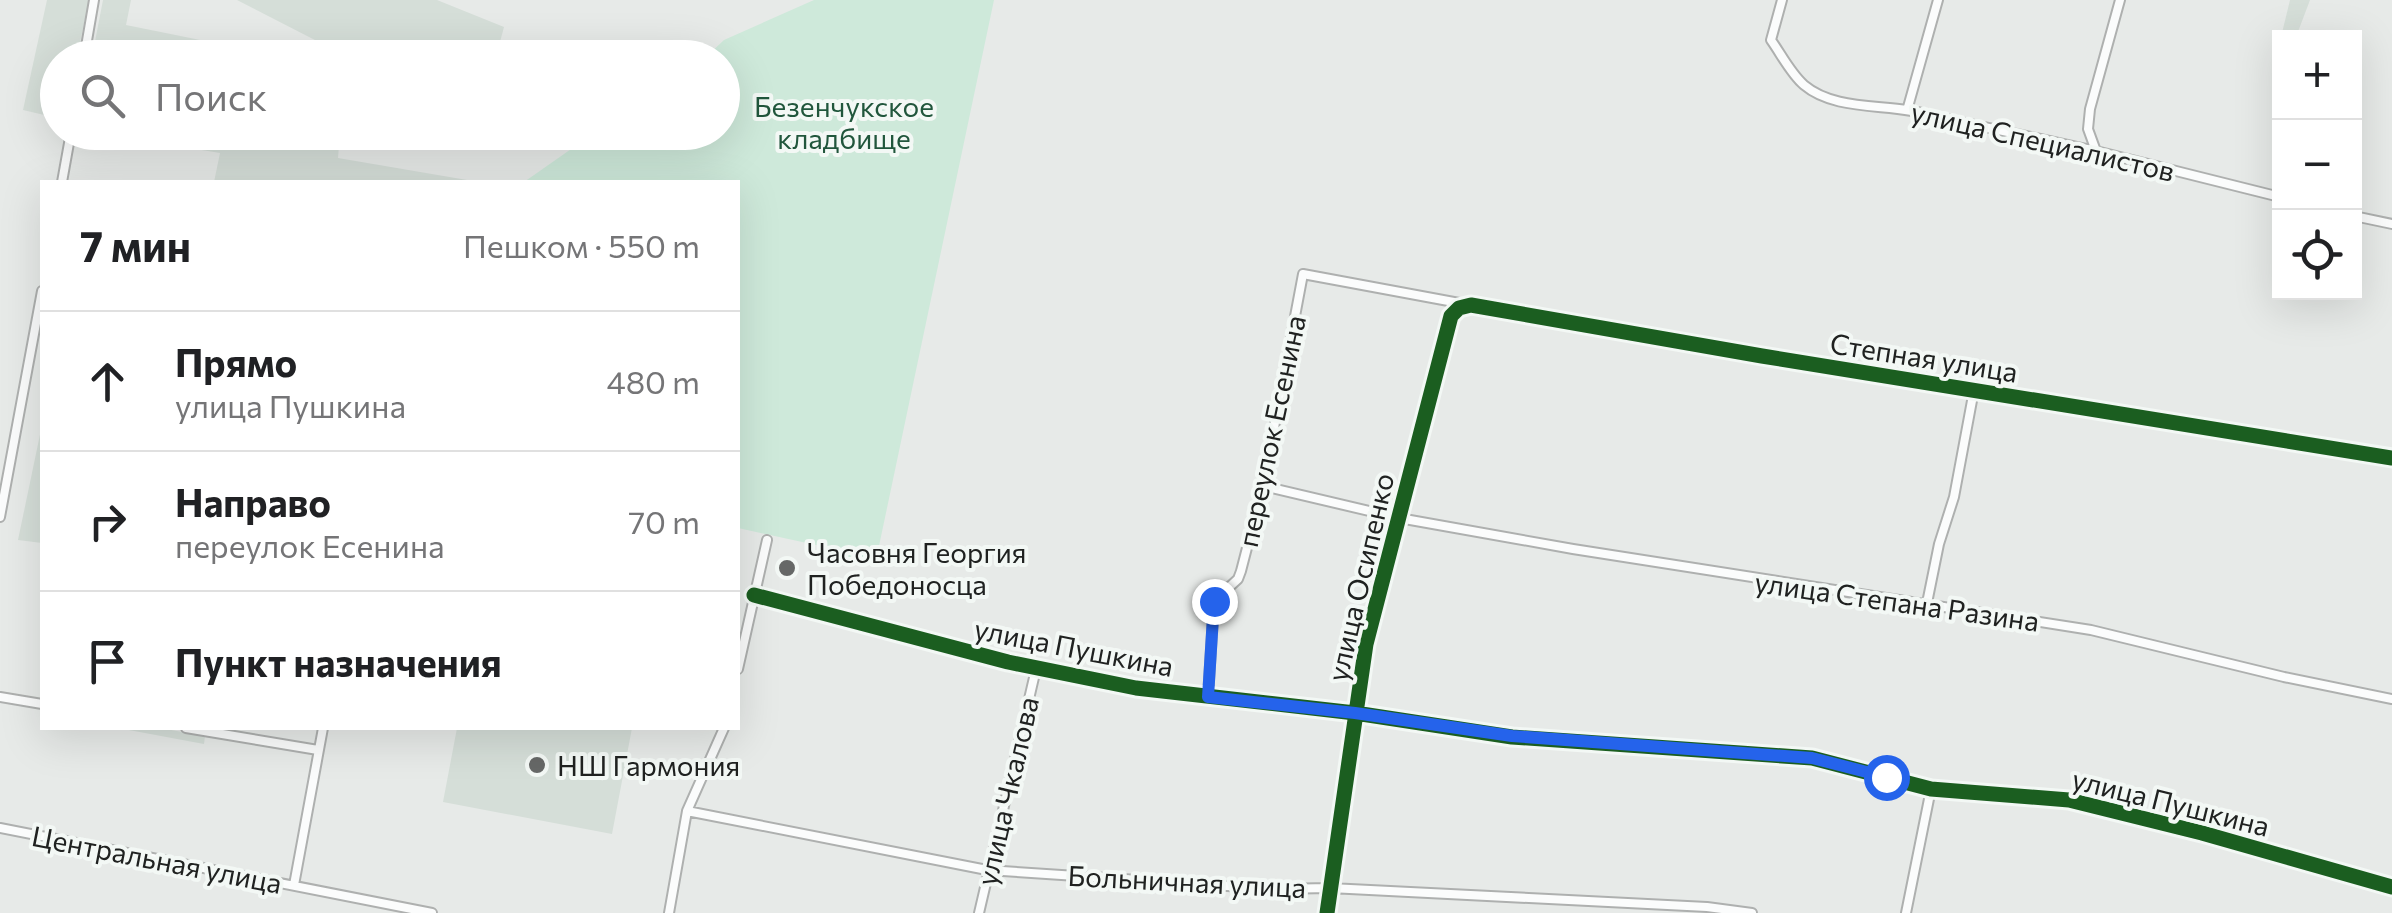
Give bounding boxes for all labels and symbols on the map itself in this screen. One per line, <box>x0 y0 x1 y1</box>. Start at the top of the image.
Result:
park label: Безенчукское кладбище <box>754 89 934 155</box>
street label: улица Специалистов <box>1908 94 2178 188</box>
street label: переулок Есенина <box>1230 312 1312 550</box>
street label: Степная улица <box>1828 325 2020 389</box>
street label: улица Осипенко <box>1320 470 1400 684</box>
place label: Часовня Георгия Победоносца <box>807 535 1026 601</box>
marker: Часовня Георгия Победоносца <box>776 557 798 579</box>
street label: улица Степана Разина <box>1753 564 2041 638</box>
route end <box>1192 579 1238 625</box>
street label: улица Пушкина <box>972 611 1176 683</box>
street label: улица Чкалова <box>969 693 1045 889</box>
place label: НШ Гармония <box>557 748 740 782</box>
marker: НШ Гармония <box>526 754 548 776</box>
route start <box>1864 755 1910 801</box>
street label: улица Пушкина <box>2069 761 2273 843</box>
street label: Центральная улица <box>29 818 285 900</box>
street label: Больничная улица <box>1067 858 1307 904</box>

